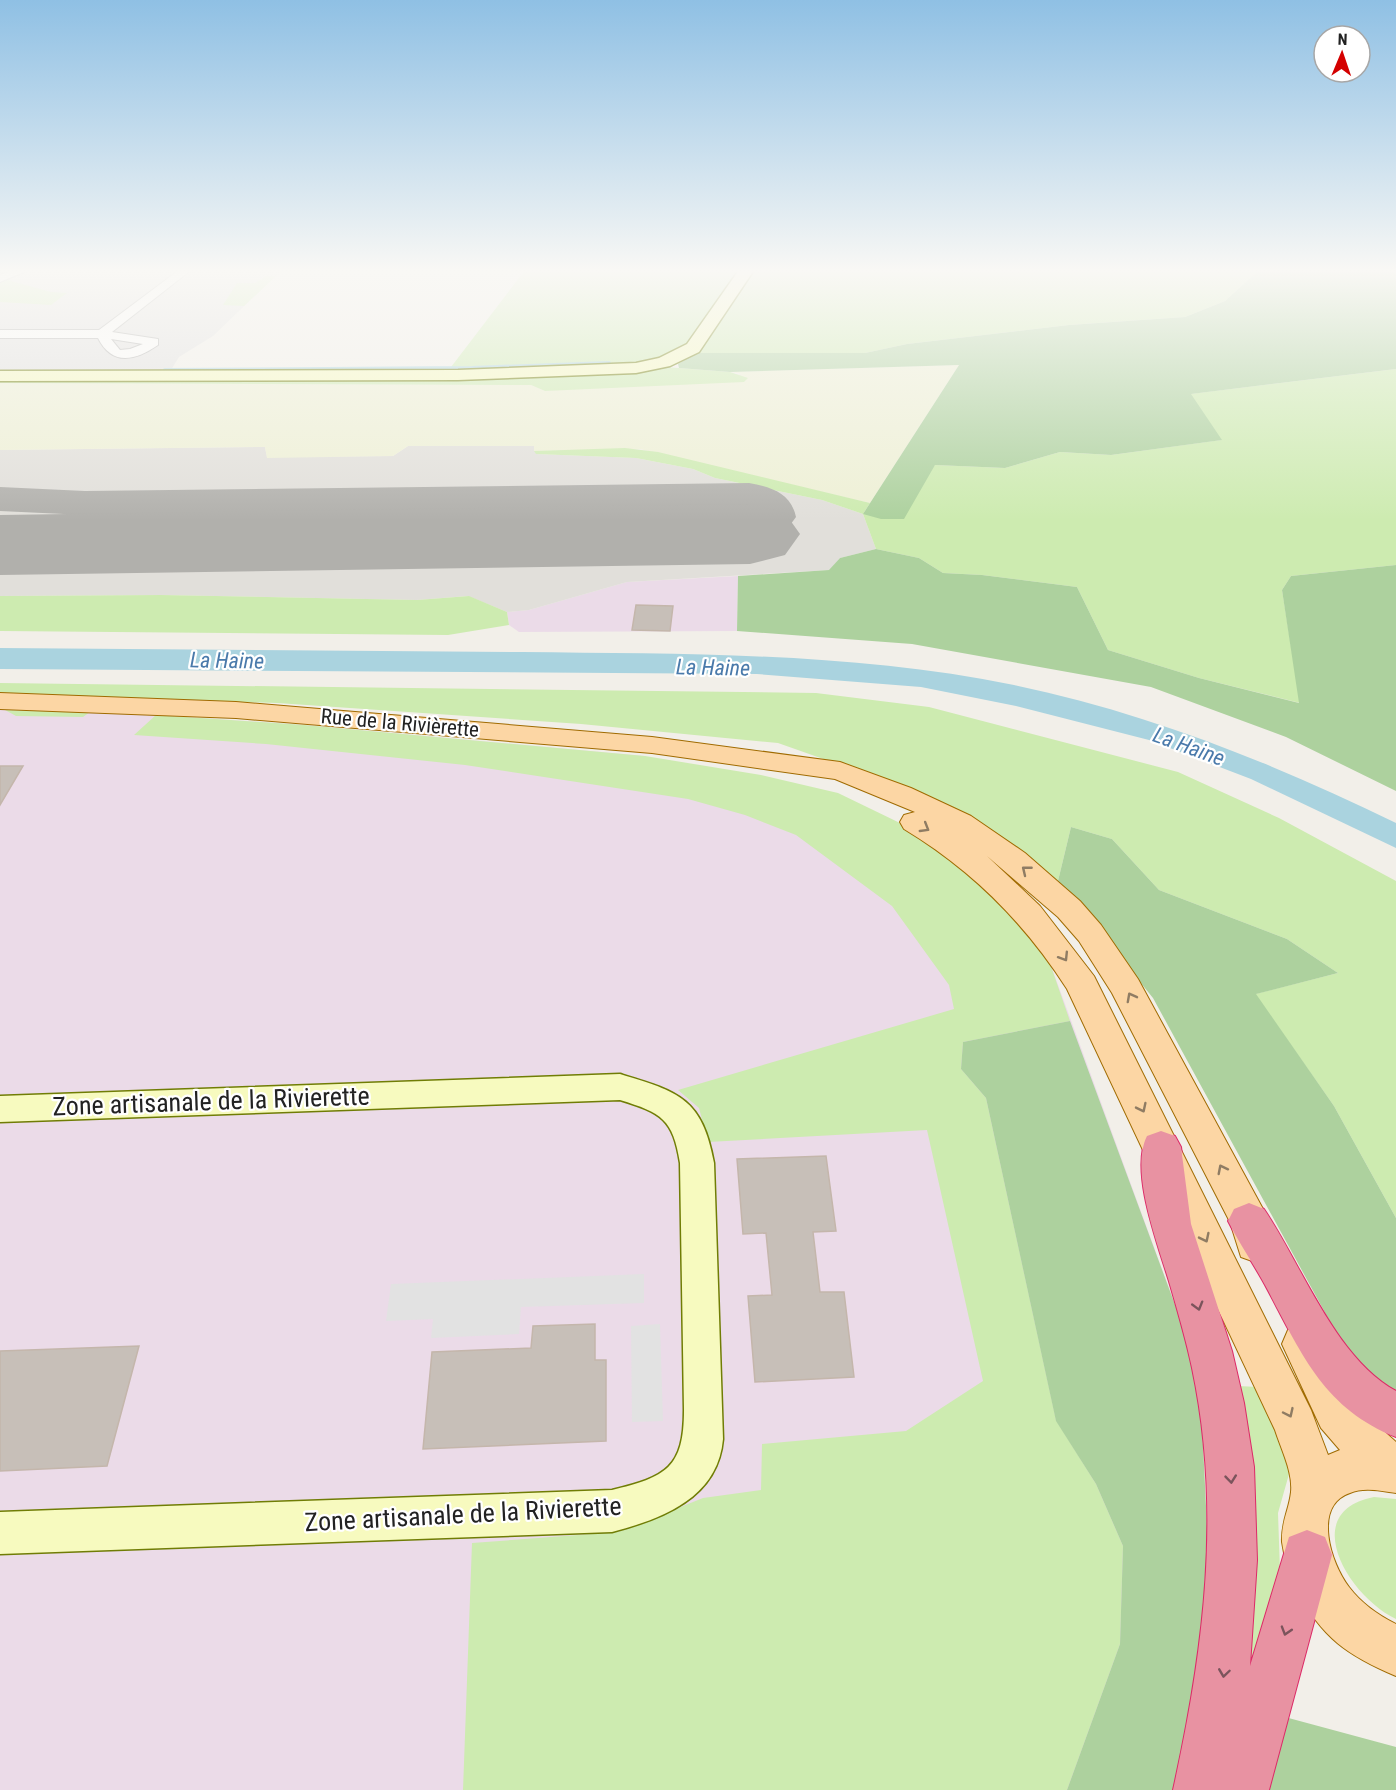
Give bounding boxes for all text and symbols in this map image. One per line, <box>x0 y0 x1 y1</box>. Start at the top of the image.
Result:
north arrow <box>1312 24 1372 84</box>
text: N <box>1337 30 1348 49</box>
water label: La Haine <box>190 647 264 674</box>
water label: La Haine <box>676 654 750 681</box>
street label: Rue de la Rivièrette <box>320 704 480 742</box>
water label: La Haine <box>1150 722 1228 771</box>
one-way arrow <box>919 821 929 833</box>
one-way arrow <box>1022 866 1033 877</box>
one-way arrow <box>1057 951 1068 962</box>
one-way arrow <box>1127 992 1138 1003</box>
street label: Zone artisanale de la Rivierette <box>52 1080 370 1122</box>
one-way arrow <box>1135 1101 1146 1112</box>
one-way arrow <box>1218 1165 1229 1175</box>
one-way arrow <box>1197 1231 1209 1242</box>
one-way arrow <box>1191 1300 1203 1310</box>
one-way arrow <box>1282 1407 1294 1418</box>
one-way arrow <box>1224 1474 1236 1483</box>
street label: Zone artisanale de la Rivierette <box>304 1491 622 1537</box>
one-way arrow <box>1281 1625 1293 1636</box>
one-way arrow <box>1218 1669 1230 1678</box>

